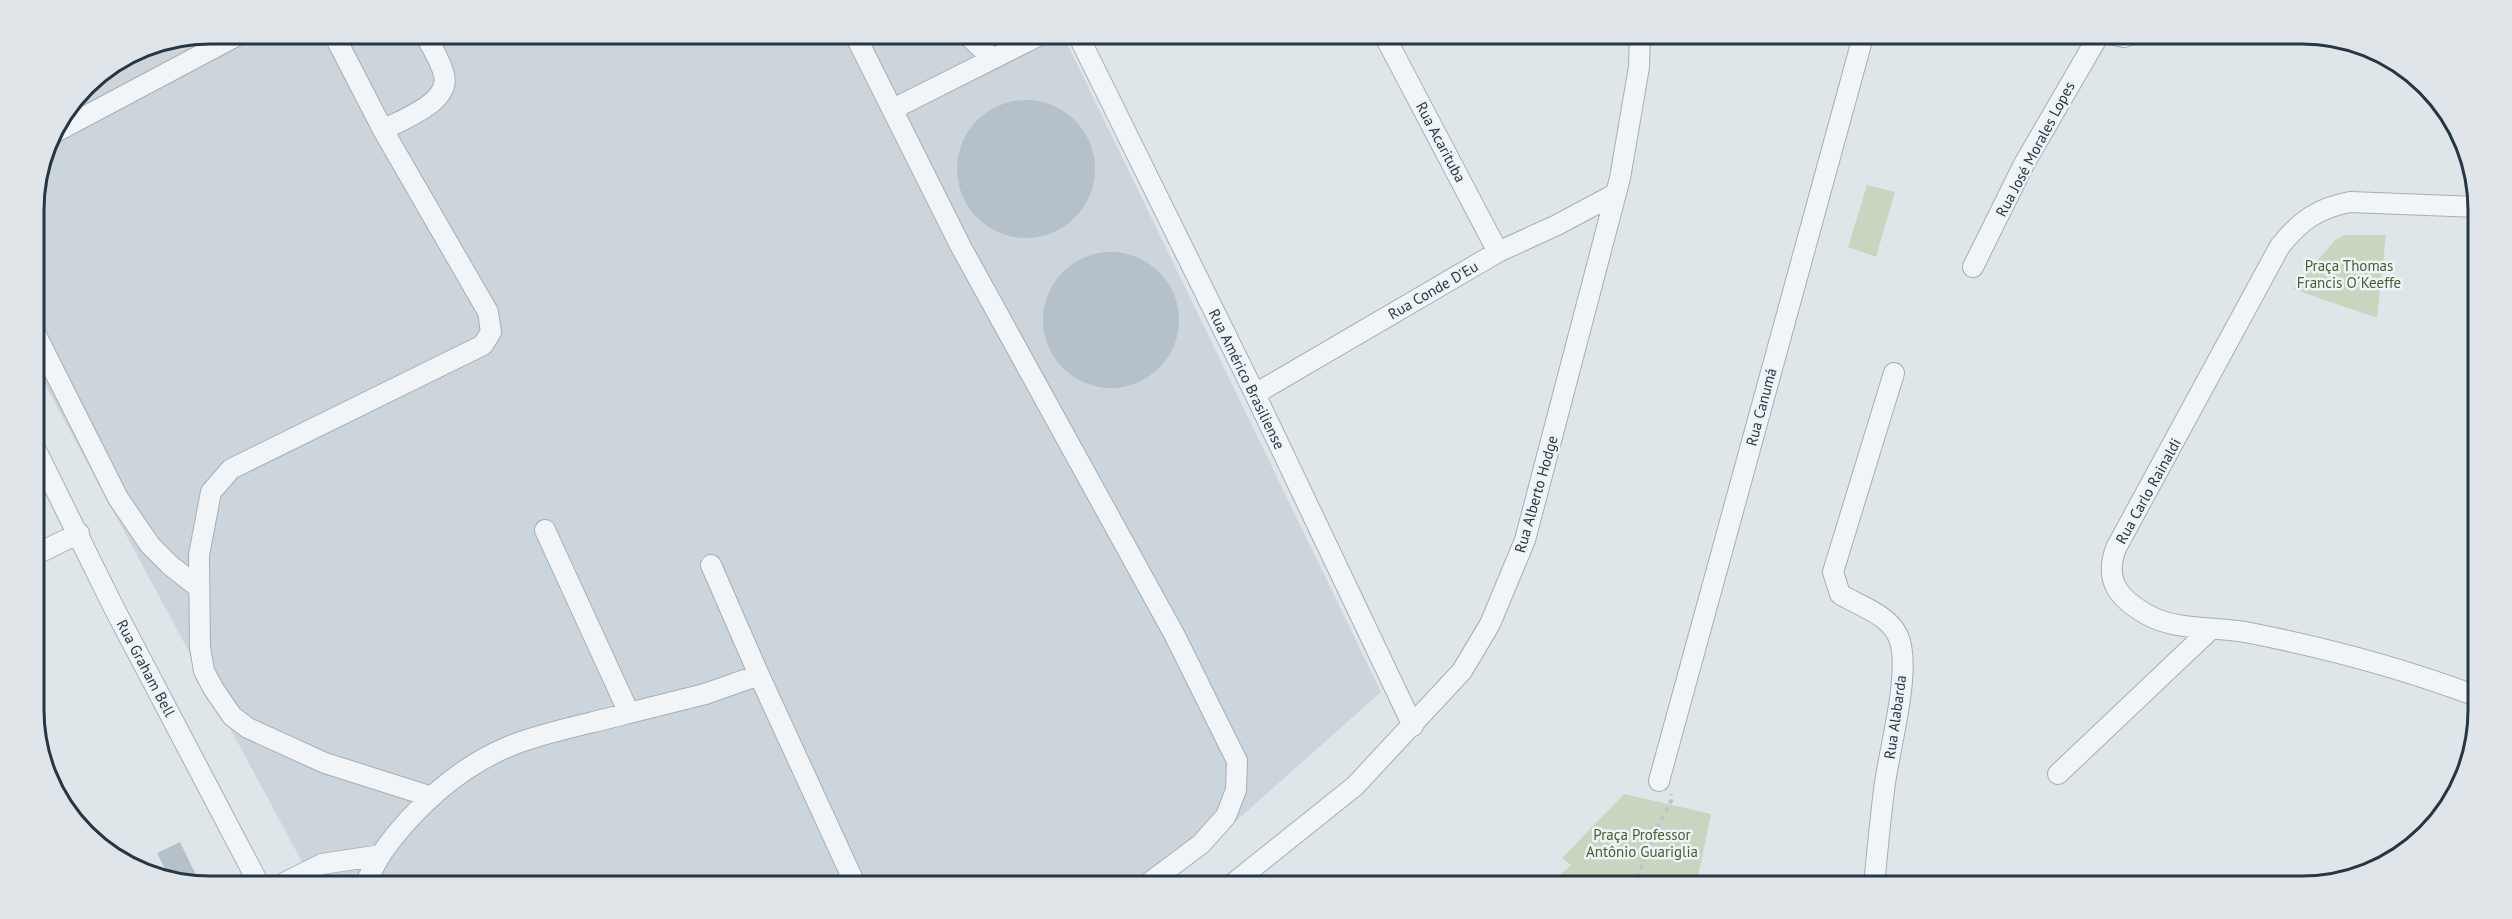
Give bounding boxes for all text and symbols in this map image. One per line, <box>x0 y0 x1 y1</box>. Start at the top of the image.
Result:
street label: Rua José Morales Lopes <box>1991 78 2079 220</box>
street label: Rua Acarituba <box>1412 98 1470 186</box>
park label: Praça Thomas Francis O´Keeffe <box>2297 256 2401 292</box>
street label: Rua Conde D'Eu <box>1385 257 1481 323</box>
street label: Rua Américo Brasiliense <box>1205 306 1289 452</box>
street label: Rua Canumá <box>1741 366 1781 448</box>
street label: Rua Alberto Hodge <box>1510 433 1562 555</box>
street label: Rua Carlo Rainaldi <box>2111 435 2185 547</box>
street label: Rua Graham Bell <box>112 616 180 720</box>
street label: Rua Alabarda <box>1880 674 1910 760</box>
park label: Praça Professor Antônio Guariglia <box>1586 825 1698 861</box>

